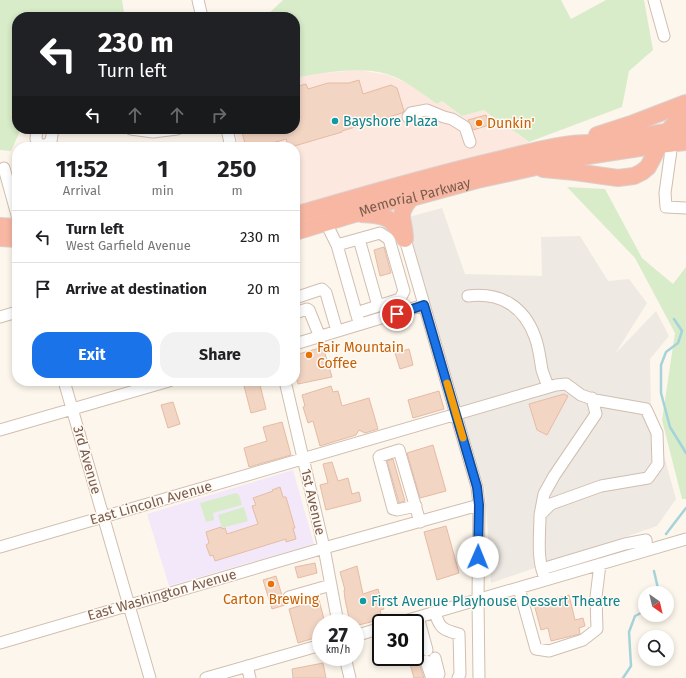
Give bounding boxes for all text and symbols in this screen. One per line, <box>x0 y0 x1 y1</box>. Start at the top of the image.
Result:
text: 230 m <box>98 26 174 59</box>
icon: left <box>32 28 84 80</box>
text: Turn left <box>98 60 167 82</box>
icon: left <box>82 104 104 126</box>
icon: ahead <box>124 104 146 126</box>
icon: ahead <box>166 104 188 126</box>
icon: right <box>208 104 230 126</box>
place label: Bayshore Plaza <box>343 113 438 130</box>
place label: Dunkin' <box>487 115 535 132</box>
marker: Bayshore Plaza <box>330 116 340 126</box>
marker: Dunkin' <box>474 118 484 128</box>
text: 11:52 <box>55 155 108 183</box>
text: 1 <box>157 155 168 183</box>
text: 250 <box>217 155 257 183</box>
street label: Memorial Parkway <box>356 174 473 220</box>
text: Arrival <box>63 183 101 198</box>
text: min <box>151 183 174 198</box>
text: m <box>231 183 243 198</box>
text: Turn left <box>66 220 124 238</box>
icon: left <box>32 226 54 248</box>
text: 230 m <box>240 228 280 246</box>
text: West Garfield Avenue <box>66 238 191 253</box>
icon: arrive <box>32 278 54 300</box>
text: Arrive at destination <box>66 280 207 298</box>
text: 20 m <box>247 280 280 298</box>
pin <box>380 297 414 331</box>
icon: arrive <box>386 303 408 325</box>
button: Exit <box>32 332 152 378</box>
button: Share <box>160 332 280 378</box>
place label: Fair Mountain Coffee <box>317 339 404 372</box>
marker: Fair Mountain Coffee <box>304 350 314 360</box>
street label: 3rd Avenue <box>69 424 105 496</box>
street label: 1st Avenue <box>297 467 329 537</box>
street label: East Lincoln Avenue <box>88 477 214 529</box>
position arrow <box>457 536 499 578</box>
street label: East Washington Avenue <box>85 566 239 624</box>
marker: Carton Brewing <box>266 579 276 589</box>
north arrow <box>638 586 674 622</box>
map controls <box>638 586 674 666</box>
place label: Carton Brewing <box>223 591 320 608</box>
place label: First Avenue Playhouse Dessert Theatre <box>371 593 620 610</box>
marker: First Avenue Playhouse Dessert Theatre <box>358 596 368 606</box>
speed limit sign: 30 <box>372 614 424 666</box>
text: 27 <box>328 623 348 647</box>
button: search <box>638 630 674 666</box>
text: km/h <box>326 644 350 656</box>

